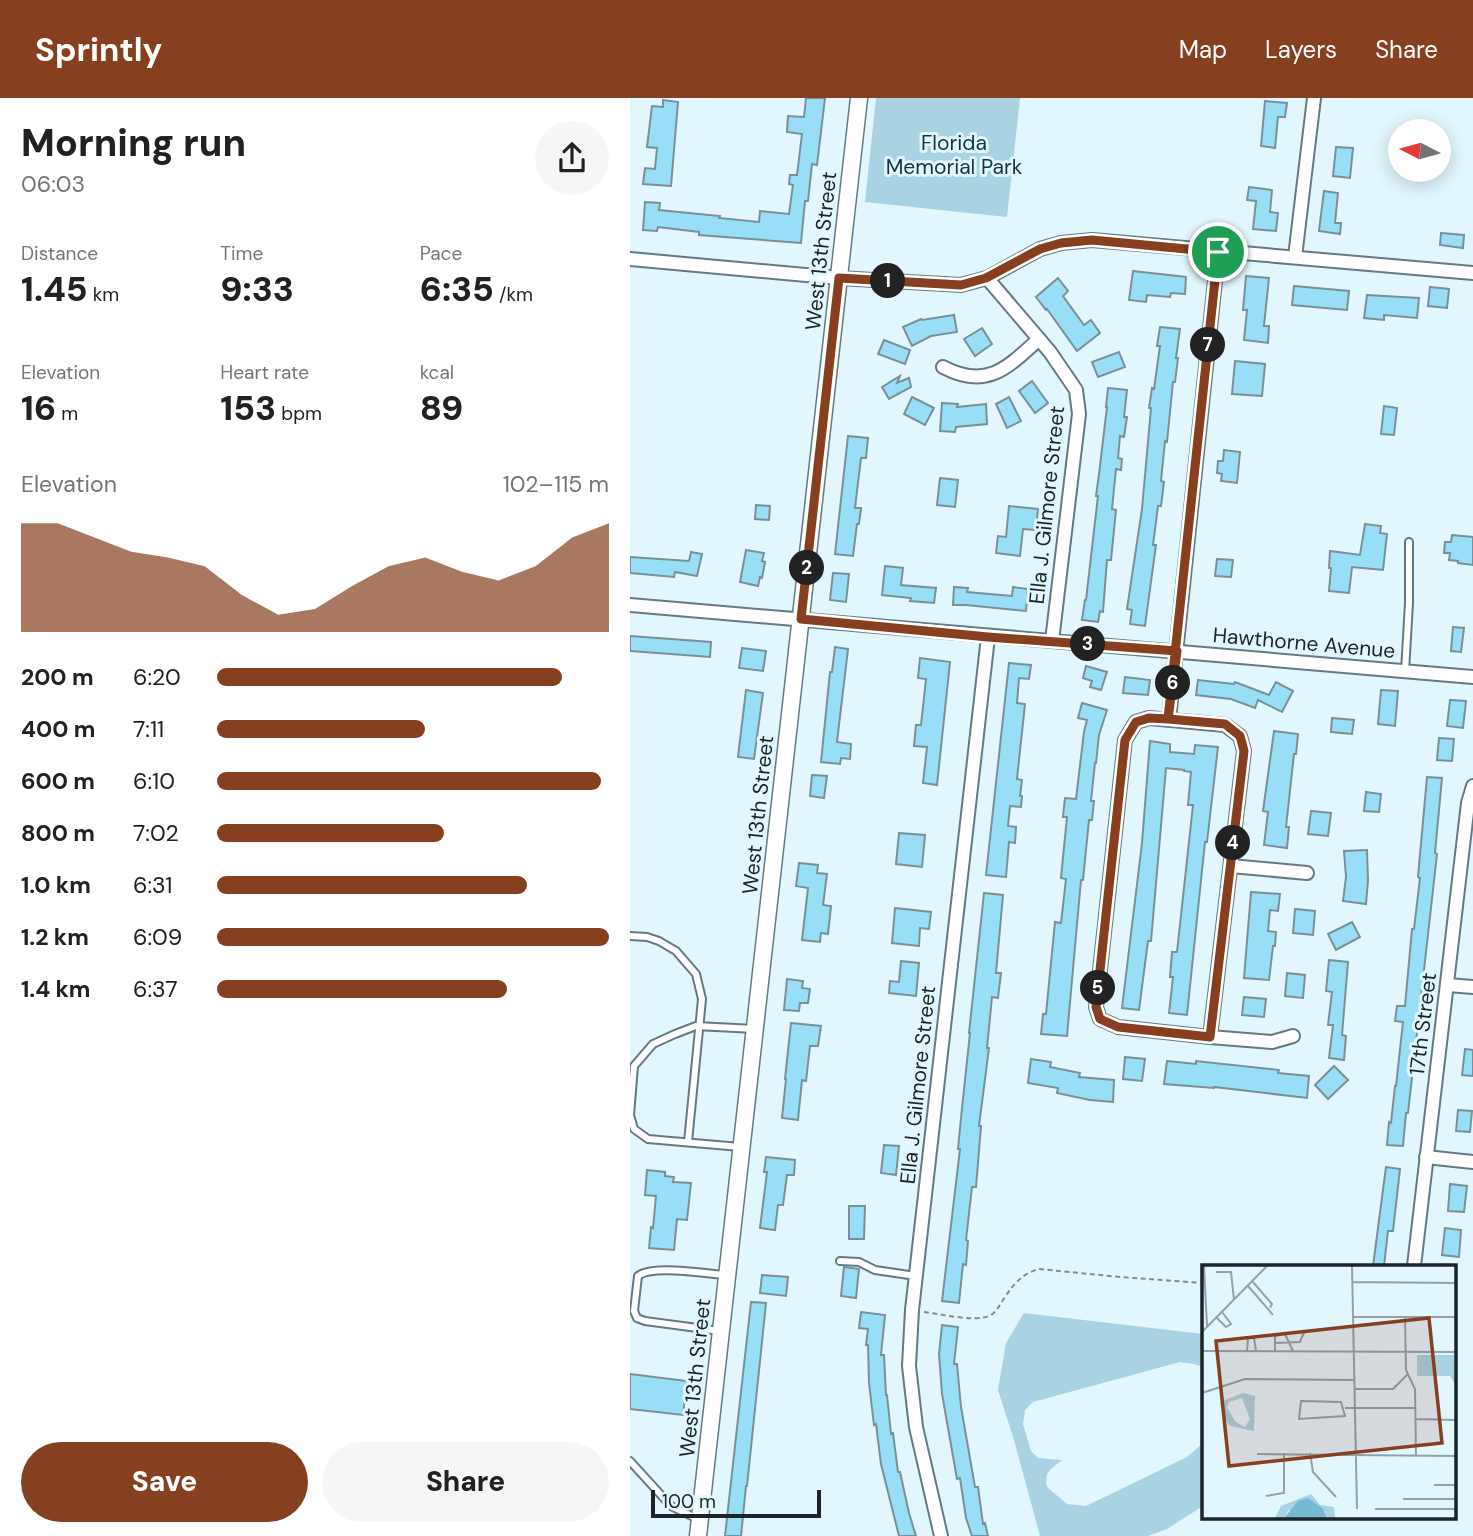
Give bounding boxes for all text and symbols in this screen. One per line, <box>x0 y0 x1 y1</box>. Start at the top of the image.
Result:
text: Sprintly <box>35 28 162 71</box>
text: Map <box>1179 34 1227 65</box>
text: Layers <box>1265 34 1337 65</box>
text: Share <box>1375 34 1438 65</box>
text: Morning run <box>21 118 246 168</box>
north arrow <box>1388 119 1451 182</box>
map controls <box>1388 119 1451 182</box>
button: share <box>535 121 609 195</box>
park label: Florida Memorial Park <box>886 129 1023 181</box>
text: 06:03 <box>21 169 85 199</box>
street label: West 13th Street <box>799 170 843 332</box>
pin <box>1188 222 1248 282</box>
icon: arrive <box>1199 233 1237 271</box>
text: Distance <box>21 241 98 266</box>
text: Time <box>220 241 263 266</box>
text: Pace <box>420 241 462 266</box>
pin: 1 <box>870 264 906 298</box>
text: 1.45 <box>21 266 88 312</box>
text: 9:33 <box>220 266 294 312</box>
text: 6:35 <box>420 266 494 312</box>
text: 1 <box>884 268 891 293</box>
text: km <box>88 282 119 307</box>
text: /km <box>494 282 533 307</box>
pin: 7 <box>1190 328 1226 362</box>
text: 7 <box>1202 332 1213 357</box>
text: Elevation <box>21 360 100 385</box>
text: Heart rate <box>220 360 309 385</box>
text: kcal <box>420 360 454 385</box>
text: 16 <box>21 385 56 431</box>
text: 153 <box>220 385 276 431</box>
text: 89 <box>420 385 463 431</box>
text: m <box>56 401 78 426</box>
text: bpm <box>276 401 322 426</box>
street label: Ella J. Gilmore Street <box>1023 404 1071 606</box>
text: Elevation <box>21 469 117 499</box>
text: 102–115 m <box>503 469 609 499</box>
pin: 2 <box>790 550 824 586</box>
text: 2 <box>801 555 812 580</box>
street label: Hawthorne Avenue <box>1212 621 1396 665</box>
pin: 3 <box>1070 626 1106 662</box>
text: 3 <box>1082 631 1093 656</box>
text: 200 m <box>21 662 94 692</box>
text: 6:20 <box>133 662 181 692</box>
pin: 6 <box>1156 666 1190 700</box>
text: 6 <box>1166 670 1179 695</box>
text: 400 m <box>21 714 95 744</box>
text: 7:11 <box>133 714 164 744</box>
street label: West 13th Street <box>736 734 780 896</box>
text: 600 m <box>21 766 95 796</box>
text: 6:10 <box>133 766 175 796</box>
text: 800 m <box>21 818 95 848</box>
text: 7:02 <box>133 818 179 848</box>
pin: 4 <box>1216 826 1250 860</box>
text: 4 <box>1226 830 1239 855</box>
text: 1.0 km <box>21 870 91 900</box>
text: 6:31 <box>133 870 172 900</box>
text: 1.2 km <box>21 922 89 952</box>
text: 6:09 <box>133 922 182 952</box>
pin: 5 <box>1080 970 1116 1006</box>
street label: 17th Street <box>1403 971 1443 1077</box>
text: 1.4 km <box>21 974 90 1004</box>
text: 6:37 <box>133 974 178 1004</box>
text: 5 <box>1092 975 1103 1000</box>
street label: Ella J. Gilmore Street <box>894 984 942 1186</box>
inset map <box>1202 1265 1455 1518</box>
street label: West 13th Street <box>673 1297 717 1459</box>
button: Save <box>21 1442 308 1522</box>
button: Share <box>322 1442 609 1522</box>
scale bar <box>651 1487 821 1519</box>
text: 100 m <box>662 1489 716 1514</box>

